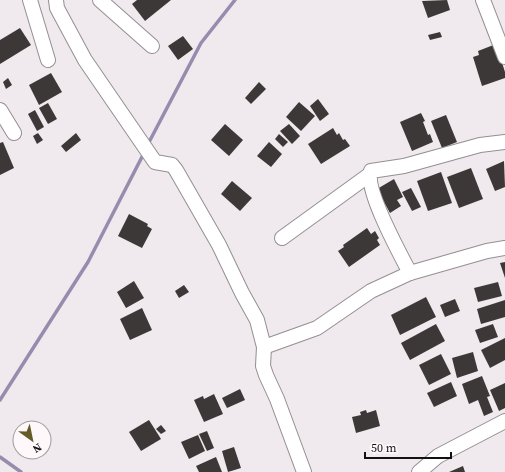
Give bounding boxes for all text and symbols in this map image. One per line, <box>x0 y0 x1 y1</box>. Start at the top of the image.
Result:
north arrow <box>12 420 52 460</box>
scale bar <box>365 434 451 460</box>
text: N <box>30 439 45 456</box>
text: 50 m <box>371 440 397 456</box>

